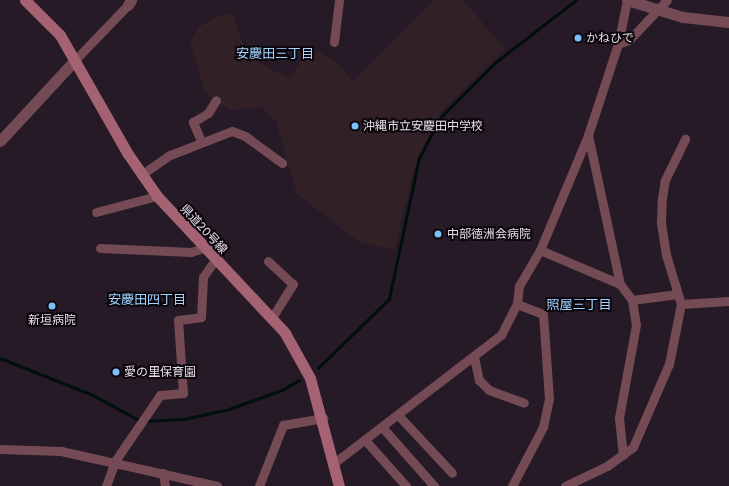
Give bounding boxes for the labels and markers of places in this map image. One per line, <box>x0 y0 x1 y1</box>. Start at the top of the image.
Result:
place label: かねひで <box>586 31 634 45</box>
marker: かねひで <box>573 33 583 43</box>
place label: 沖縄市立安慶田中学校 <box>363 119 483 133</box>
marker: 沖縄市立安慶田中学校 <box>350 121 360 131</box>
place label: 中部徳洲会病院 <box>447 227 531 241</box>
marker: 中部徳洲会病院 <box>432 228 444 240</box>
marker: 新垣病院 <box>46 300 58 312</box>
place label: 新垣病院 <box>28 313 76 327</box>
place label: 愛の里保育園 <box>124 365 196 379</box>
marker: 愛の里保育園 <box>111 367 121 377</box>

